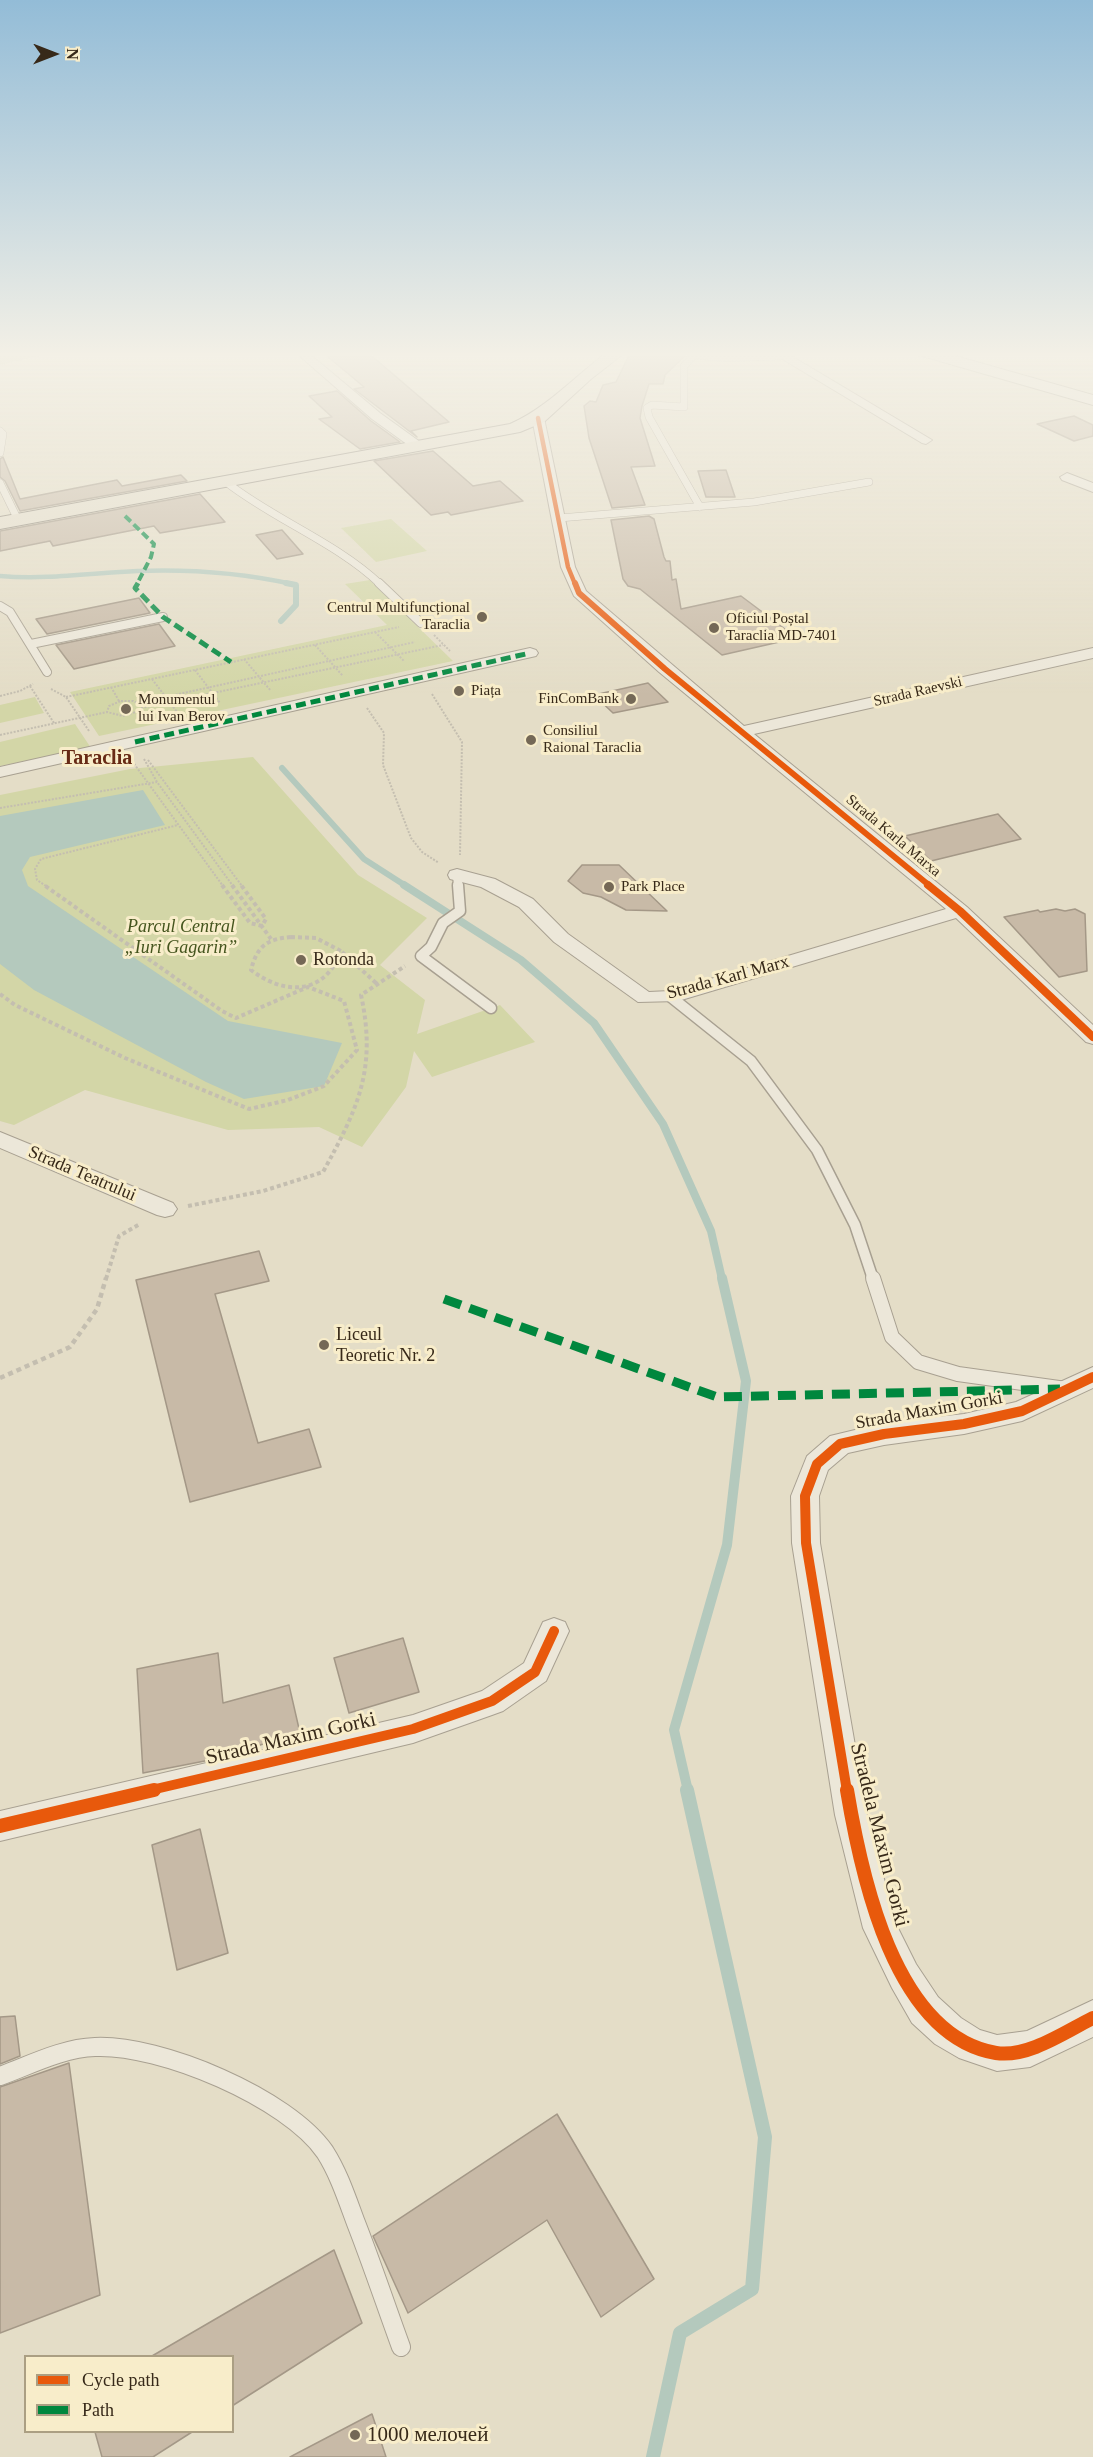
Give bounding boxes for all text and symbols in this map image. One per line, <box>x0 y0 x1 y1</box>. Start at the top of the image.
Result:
north arrow <box>24 24 84 84</box>
text: N <box>64 48 81 60</box>
place label: Centrul Multifuncțional Taraclia <box>327 599 470 634</box>
marker: Centrul Multifuncțional Taraclia <box>475 610 489 624</box>
place label: Oficiul Poștal Taraclia MD-7401 <box>726 610 837 645</box>
marker: Oficiul Poștal Taraclia MD-7401 <box>707 621 721 635</box>
street label: Strada Raevski <box>872 673 964 711</box>
place label: Piața <box>471 682 501 700</box>
marker: Piața <box>452 684 466 698</box>
place label: FinComBank <box>538 690 619 708</box>
place label: Monumentul lui Ivan Berov <box>138 691 225 726</box>
marker: FinComBank <box>624 692 638 706</box>
marker: Monumentul lui Ivan Berov <box>119 702 133 716</box>
place label: Consiliul Raional Taraclia <box>543 722 641 757</box>
marker: Consiliul Raional Taraclia <box>524 733 538 747</box>
district label: Taraclia <box>62 747 132 771</box>
street label: Strada Karla Marxa <box>842 791 944 881</box>
place label: Park Place <box>621 878 685 896</box>
marker: Park Place <box>602 880 616 894</box>
park label: Parcul Central „Iuri Gagarin” <box>125 916 237 958</box>
place label: Rotonda <box>313 949 374 971</box>
street label: Strada Karl Marx <box>664 951 792 1005</box>
marker: Rotonda <box>294 953 308 967</box>
street label: Strada Teatrului <box>25 1142 139 1206</box>
place label: Liceul Teoretic Nr. 2 <box>336 1324 435 1366</box>
marker: Liceul Teoretic Nr. 2 <box>317 1338 331 1352</box>
street label: Strada Maxim Gorki <box>854 1387 1004 1435</box>
street label: Strada Maxim Gorki <box>203 1707 379 1771</box>
street label: Stradela Maxim Gorki <box>844 1740 914 1930</box>
legend <box>24 2355 234 2433</box>
text: Cycle path <box>82 2370 159 2390</box>
text: Path <box>82 2400 114 2420</box>
place label: 1000 мелочей <box>367 2422 488 2448</box>
marker: 1000 мелочей <box>348 2428 362 2442</box>

